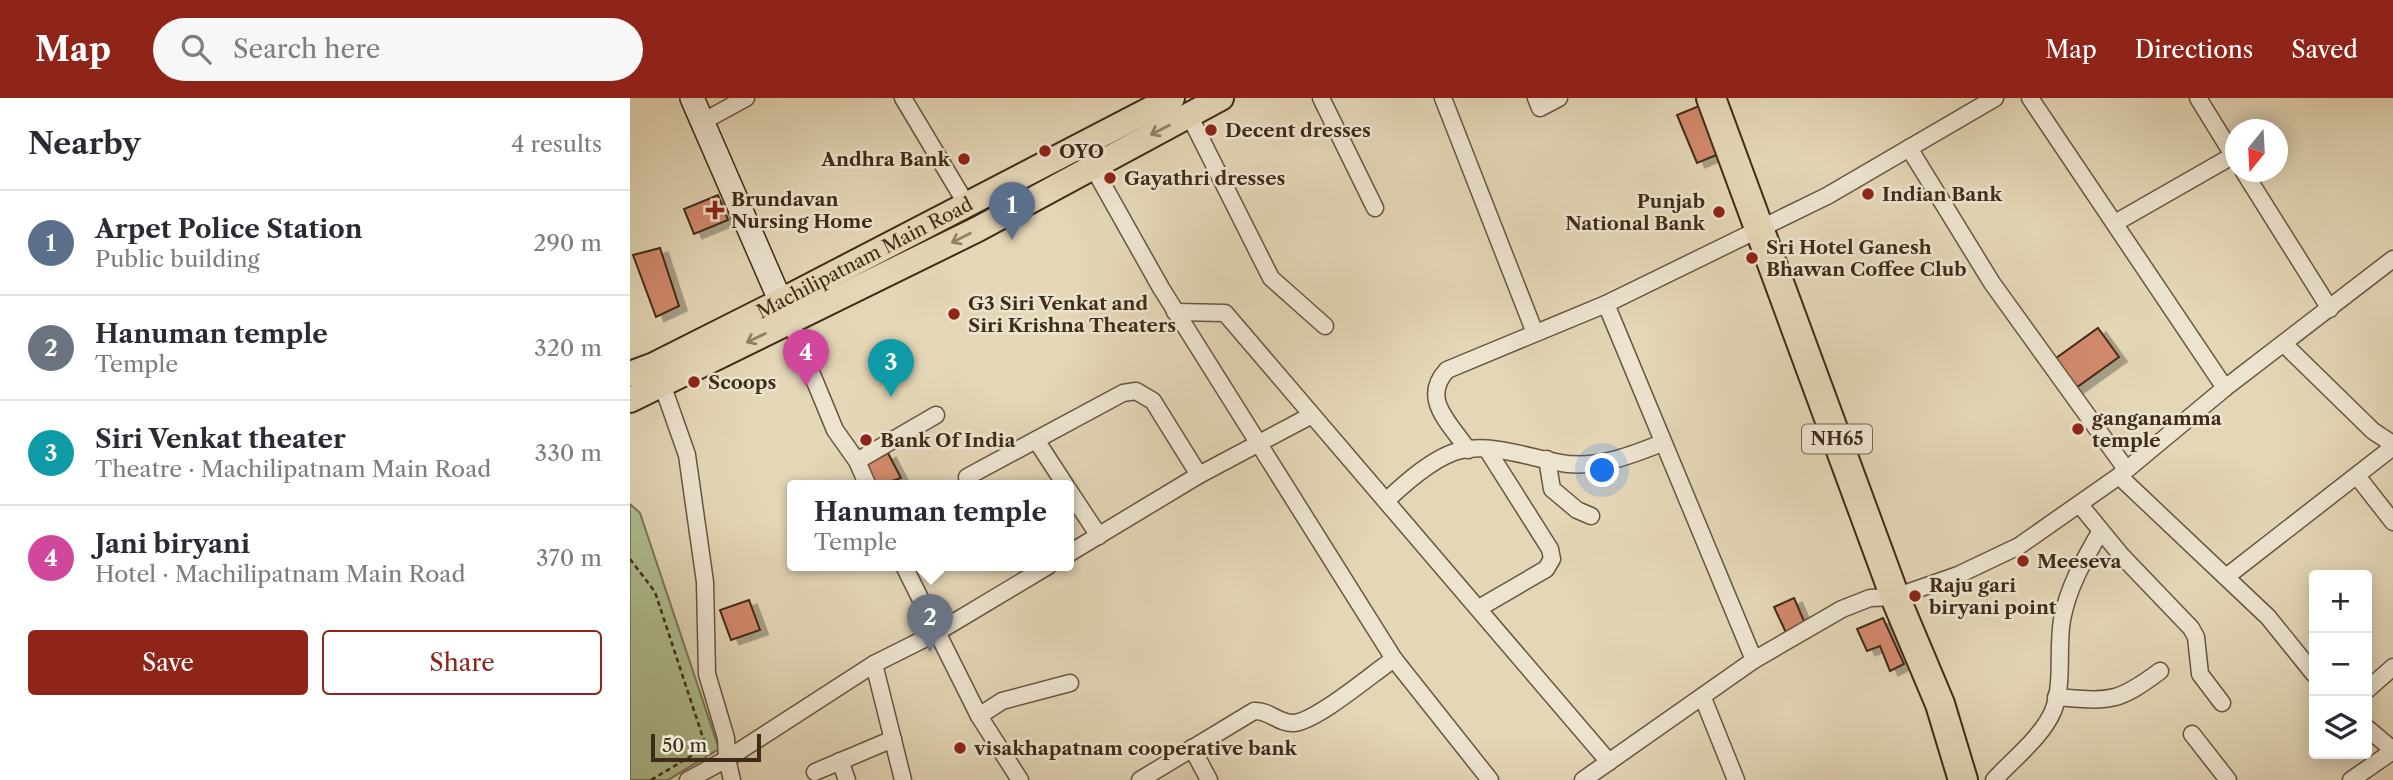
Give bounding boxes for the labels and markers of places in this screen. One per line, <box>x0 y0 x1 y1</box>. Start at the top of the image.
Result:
place label: Decent dresses <box>1225 119 1371 142</box>
marker: Decent dresses <box>1203 122 1219 138</box>
place label: OYO <box>1059 140 1104 163</box>
marker: OYO <box>1037 143 1053 159</box>
place label: Andhra Bank <box>820 148 950 171</box>
marker: Andhra Bank <box>956 151 972 167</box>
place label: Gayathri dresses <box>1124 167 1286 190</box>
marker: Gayathri dresses <box>1102 170 1118 186</box>
pin: 1 <box>989 182 1035 240</box>
place label: Indian Bank <box>1882 183 2002 206</box>
marker: Indian Bank <box>1860 186 1876 202</box>
place label: Brundavan Nursing Home <box>731 188 873 233</box>
place label: Punjab National Bank <box>1565 190 1705 235</box>
marker: Brundavan Nursing Home <box>705 200 725 220</box>
marker: Punjab National Bank <box>1711 204 1727 220</box>
place label: Sri Hotel Ganesh Bhawan Coffee Club <box>1766 236 1967 281</box>
marker: Sri Hotel Ganesh Bhawan Coffee Club <box>1744 250 1760 266</box>
place label: G3 Siri Venkat and Siri Krishna Theaters <box>968 292 1176 337</box>
marker: G3 Siri Venkat and Siri Krishna Theaters <box>946 306 962 322</box>
pin: 4 <box>783 329 829 387</box>
pin: 3 <box>868 339 914 397</box>
place label: Scoops <box>708 371 777 394</box>
marker: Scoops <box>686 374 702 390</box>
place label: ganganamma temple <box>2091 407 2223 452</box>
marker: ganganamma temple <box>2070 421 2086 437</box>
place label: Bank Of India <box>880 429 1017 452</box>
marker: Bank Of India <box>858 432 874 448</box>
place label: Meeseva <box>2037 550 2123 573</box>
marker: Meeseva <box>2015 553 2031 569</box>
place label: Raju gari biryani point <box>1928 574 2057 619</box>
marker: Raju gari biryani point <box>1907 588 1923 604</box>
pin: 2 <box>907 594 953 652</box>
place label: visakhapatnam cooperative bank <box>973 737 1298 760</box>
marker: visakhapatnam cooperative bank <box>952 740 968 756</box>

